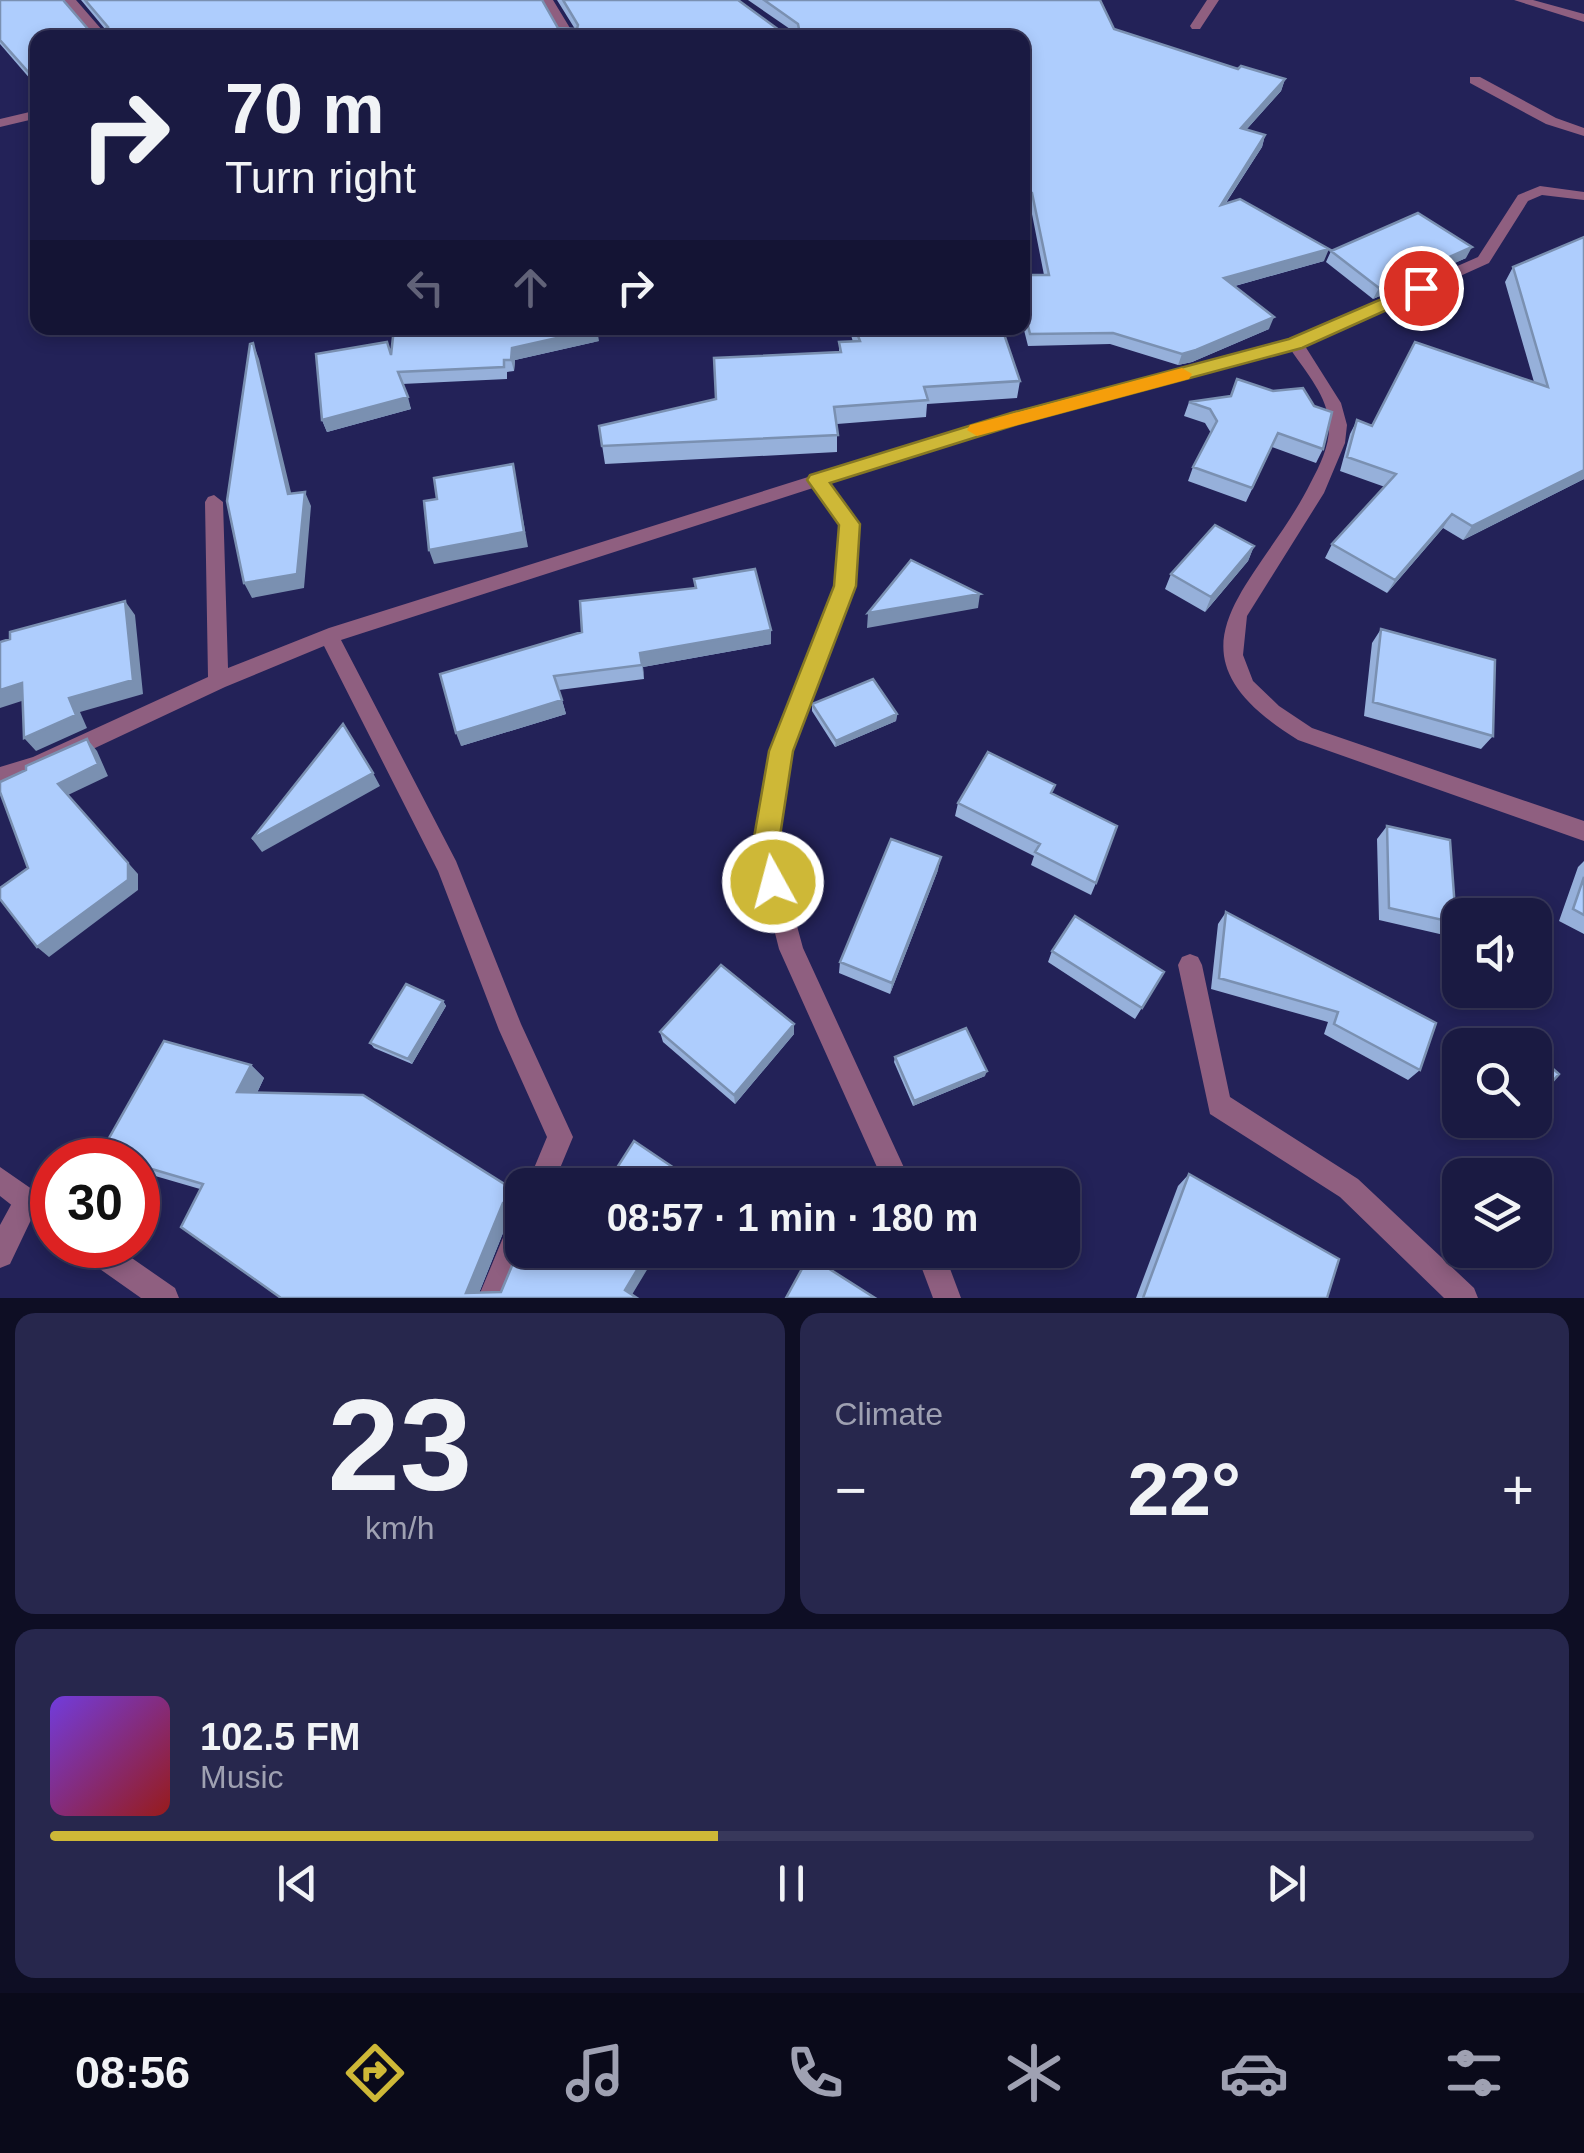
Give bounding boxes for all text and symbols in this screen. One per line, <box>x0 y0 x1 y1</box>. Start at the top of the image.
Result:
icon: right <box>60 70 190 200</box>
text: 70 m <box>225 70 385 148</box>
text: Turn right <box>225 152 416 203</box>
pin <box>1379 246 1464 331</box>
icon: left <box>398 260 453 315</box>
icon: ahead <box>503 260 558 315</box>
icon: right <box>608 260 663 315</box>
icon: arrive <box>1394 261 1449 316</box>
position arrow <box>721 830 825 934</box>
map controls <box>1442 898 1552 1268</box>
button: sound <box>1442 898 1552 1008</box>
button: search <box>1442 1028 1552 1138</box>
speed limit sign: 30 <box>30 1138 160 1268</box>
button: layers <box>1442 1158 1552 1268</box>
text: 08:57 · 1 min · 180 m <box>607 1197 978 1239</box>
text: 23 <box>327 1372 472 1518</box>
text: Climate <box>835 1396 943 1432</box>
text: 22° <box>1128 1447 1241 1531</box>
text: − <box>835 1459 867 1521</box>
text: + <box>1502 1459 1534 1521</box>
text: km/h <box>365 1510 434 1546</box>
text: 102.5 FM <box>200 1716 361 1758</box>
text: Music <box>200 1759 284 1795</box>
icon: previous <box>270 1856 325 1911</box>
icon: pause <box>764 1856 819 1911</box>
icon: next <box>1259 1856 1314 1911</box>
icon: directions <box>340 2038 410 2108</box>
icon: music <box>560 2038 630 2108</box>
icon: phone <box>780 2038 850 2108</box>
icon: climate <box>999 2038 1069 2108</box>
icon: car <box>1219 2038 1289 2108</box>
icon: filters <box>1439 2038 1509 2108</box>
text: 08:56 <box>75 2047 190 2098</box>

